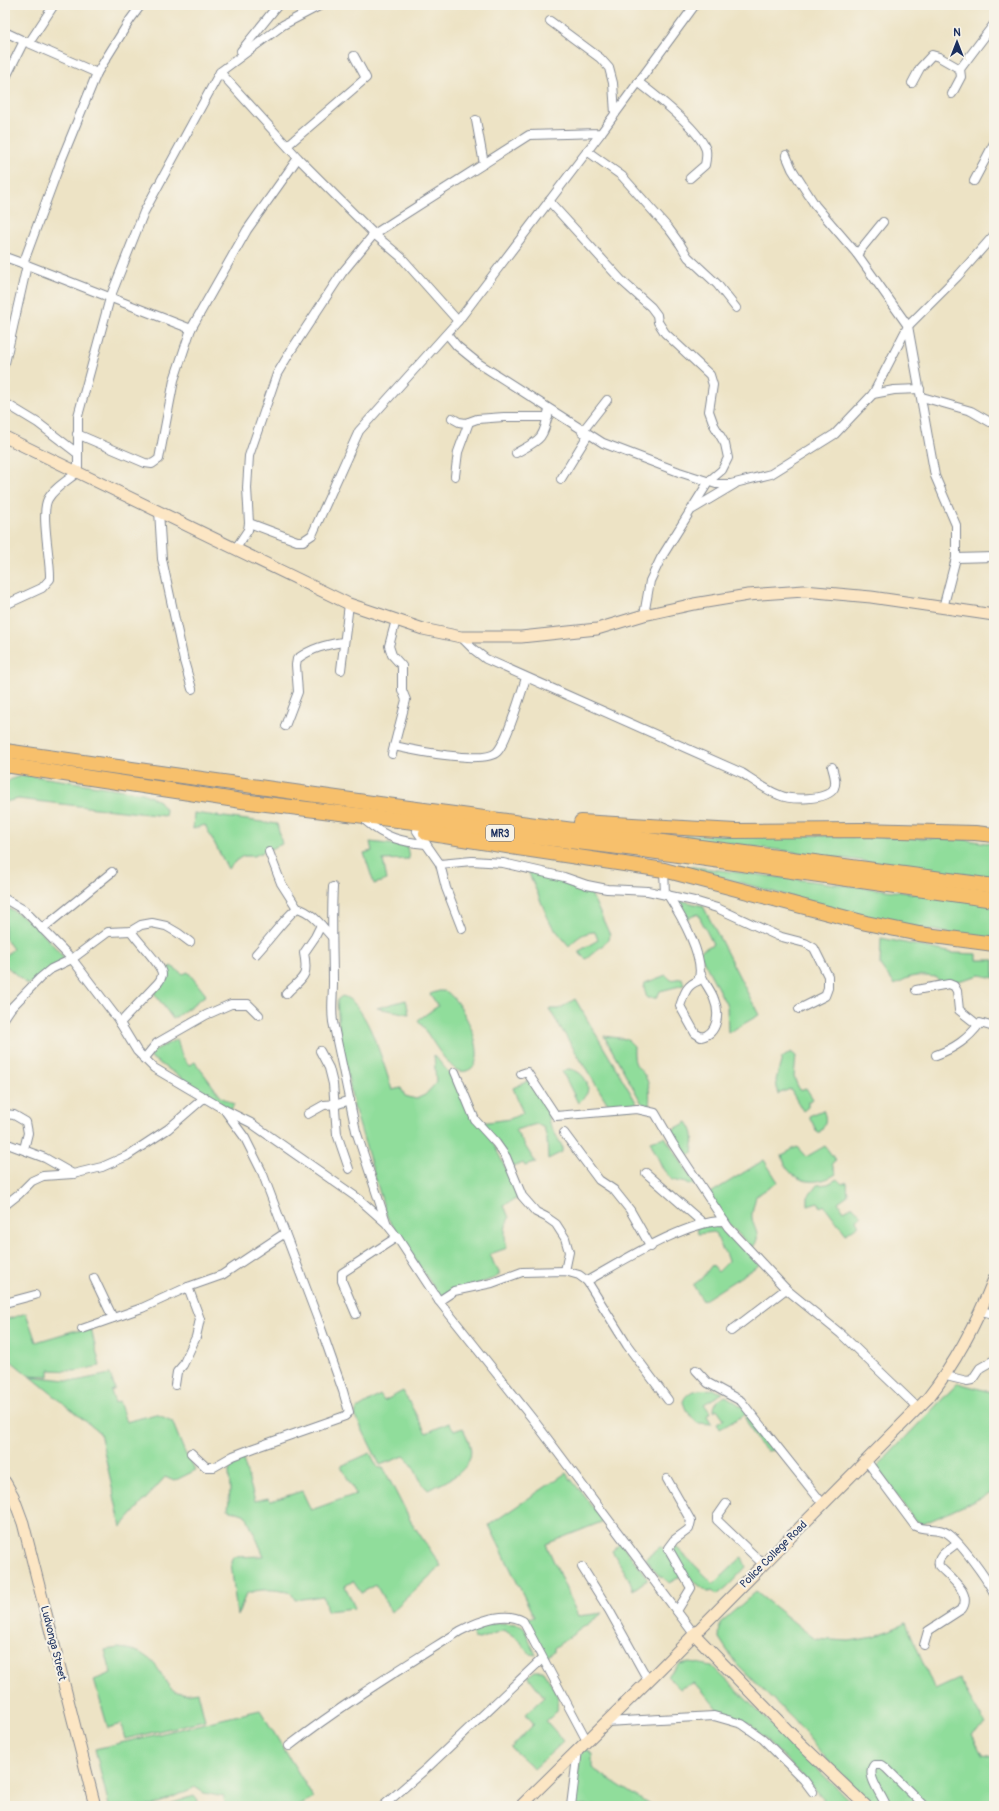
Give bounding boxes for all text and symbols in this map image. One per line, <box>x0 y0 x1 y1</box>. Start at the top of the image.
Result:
north arrow <box>937 22 977 62</box>
text: N <box>953 26 961 39</box>
road number: MR3 <box>486 825 514 841</box>
street label: Police College Road <box>737 1518 810 1591</box>
street label: Ludvonga Street <box>38 1604 69 1683</box>

